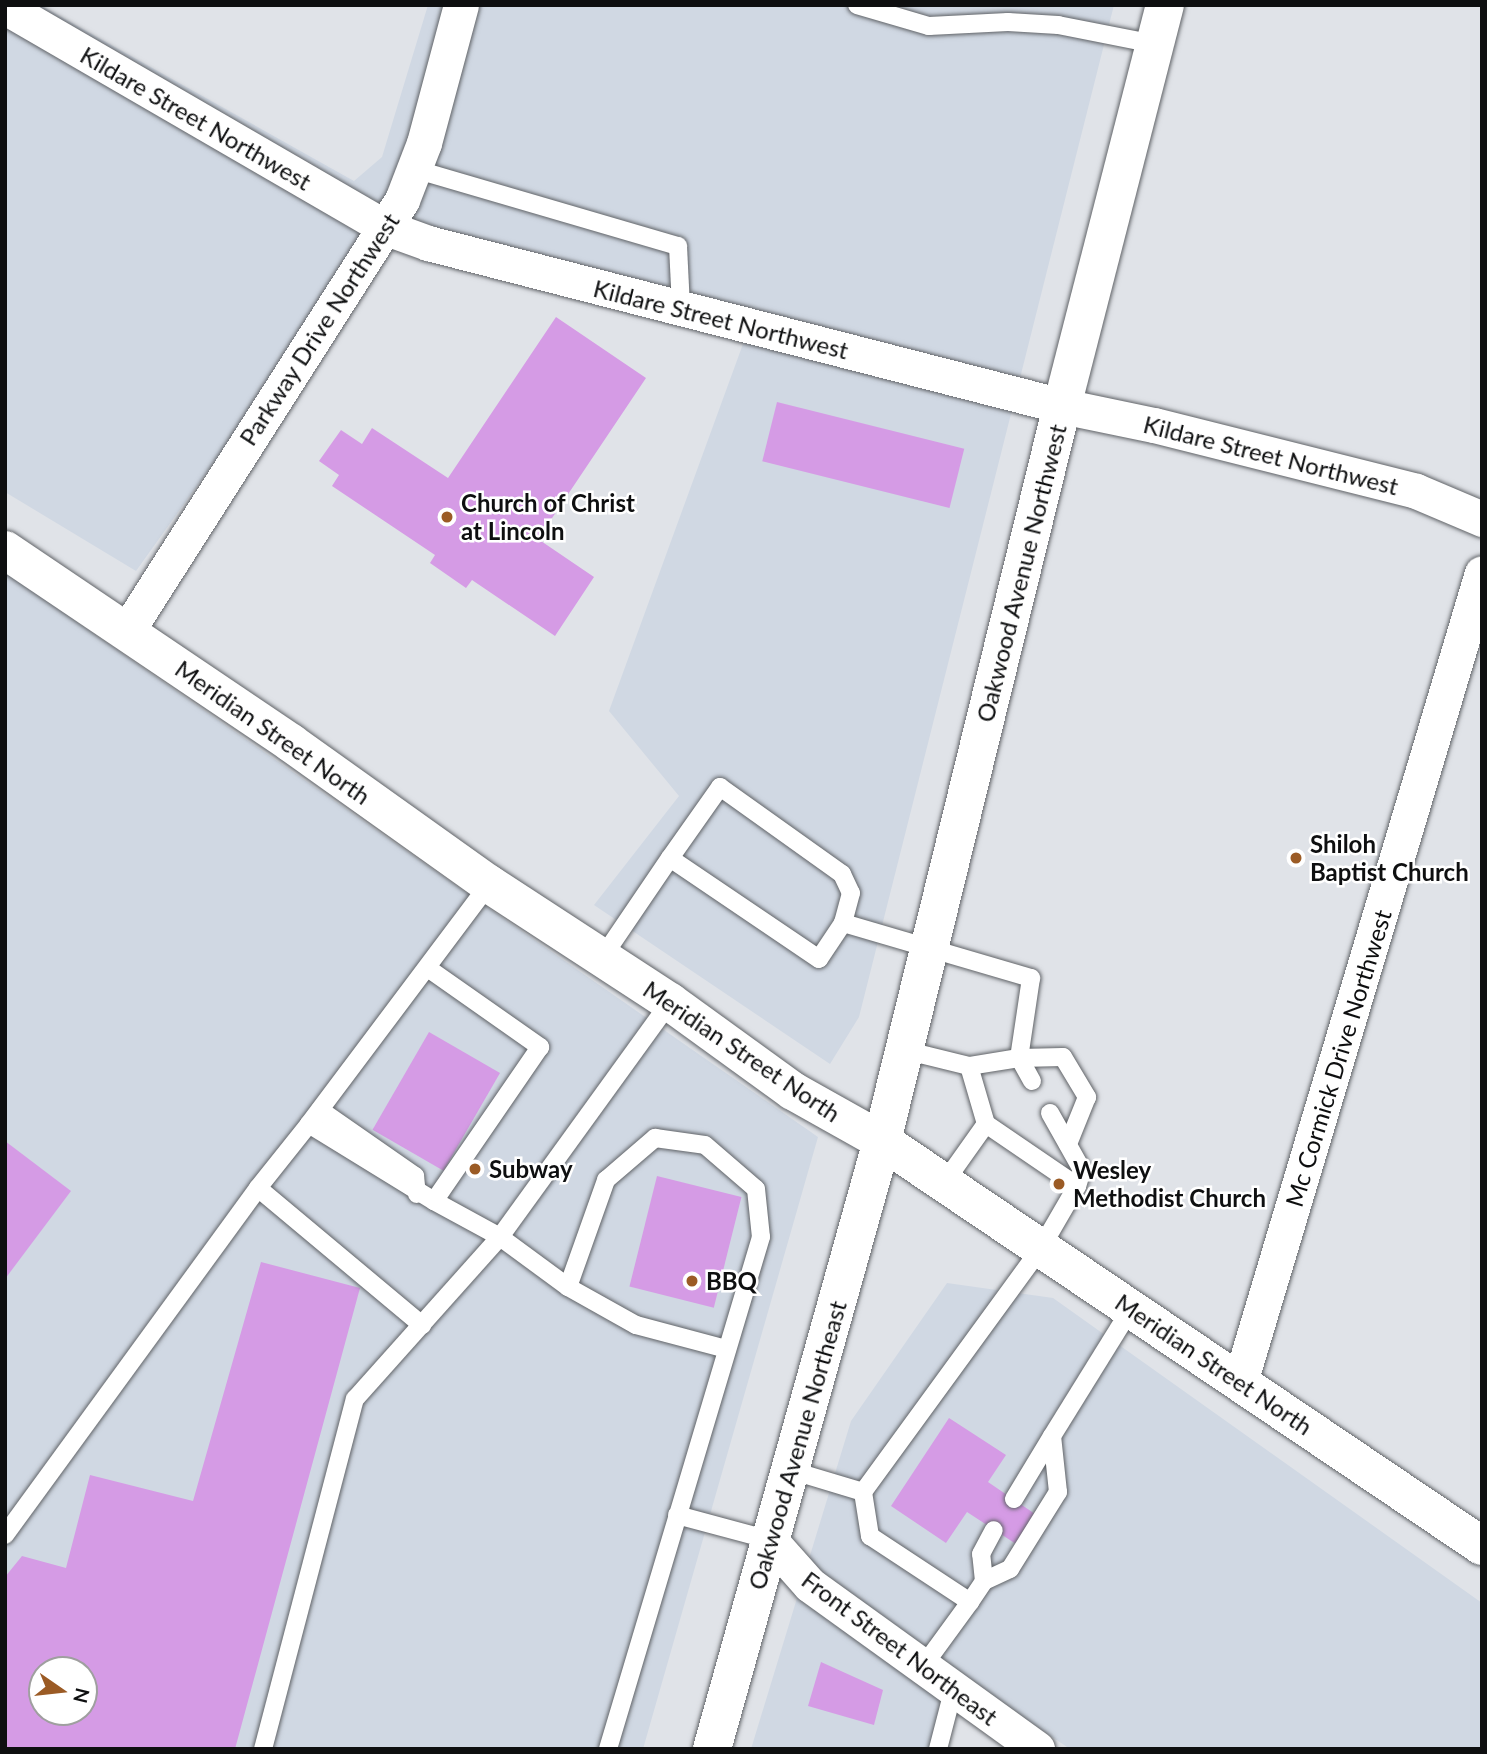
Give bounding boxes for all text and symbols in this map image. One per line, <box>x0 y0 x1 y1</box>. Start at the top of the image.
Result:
street label: Kildare Street Northwest <box>75 40 317 196</box>
street label: Parkway Drive Northwest <box>233 207 405 451</box>
street label: Kildare Street Northwest <box>591 273 851 365</box>
street label: Kildare Street Northwest <box>1141 409 1401 501</box>
street label: Oakwood Avenue Northwest <box>970 421 1072 725</box>
place label: Church of Christ at Lincoln <box>461 489 635 545</box>
marker: Church of Christ at Lincoln <box>439 509 455 525</box>
street label: Meridian Street North <box>170 654 376 810</box>
place label: Shiloh Baptist Church <box>1310 830 1469 886</box>
marker: Shiloh Baptist Church <box>1288 850 1304 866</box>
street label: Mc Cormick Drive Northwest <box>1279 906 1397 1210</box>
street label: Meridian Street North <box>638 974 846 1128</box>
place label: Subway <box>489 1155 573 1183</box>
place label: Wesley Methodist Church <box>1073 1156 1266 1212</box>
marker: Subway <box>467 1161 483 1177</box>
marker: Wesley Methodist Church <box>1051 1176 1067 1192</box>
place label: BBQ <box>706 1267 757 1295</box>
marker: BBQ <box>684 1273 700 1289</box>
street label: Meridian Street North <box>1110 1287 1318 1441</box>
street label: Oakwood Avenue Northeast <box>742 1297 852 1593</box>
street label: Front Street Northeast <box>796 1565 1004 1731</box>
north arrow <box>28 1656 98 1726</box>
text: N <box>69 1686 95 1706</box>

